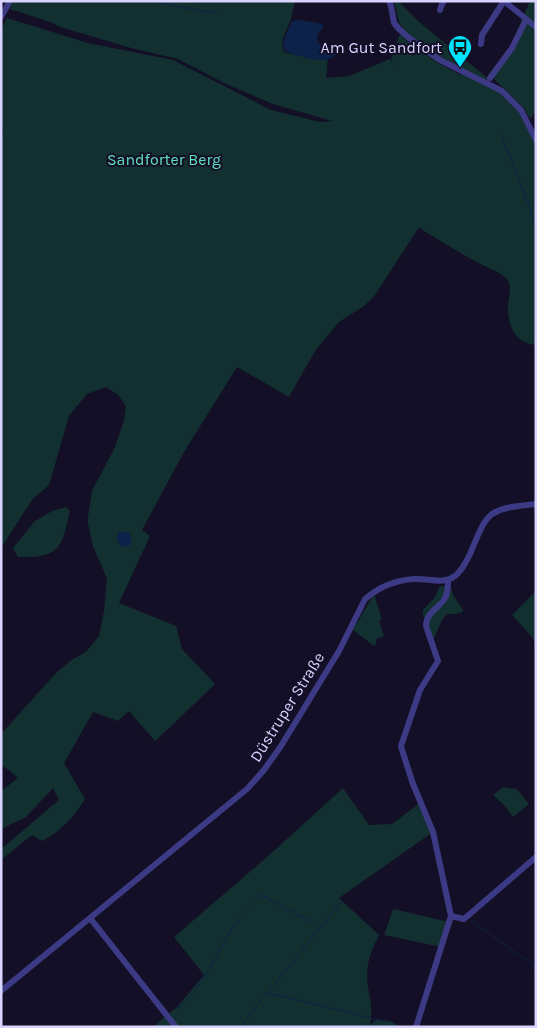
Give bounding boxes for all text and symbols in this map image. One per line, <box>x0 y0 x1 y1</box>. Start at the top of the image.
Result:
bus stop icon: Am Gut Sandfort <box>447 34 473 68</box>
place label: Am Gut Sandfort <box>321 38 442 57</box>
park label: Sandforter Berg <box>107 150 221 169</box>
street label: Düstruper Straße <box>246 649 328 765</box>

